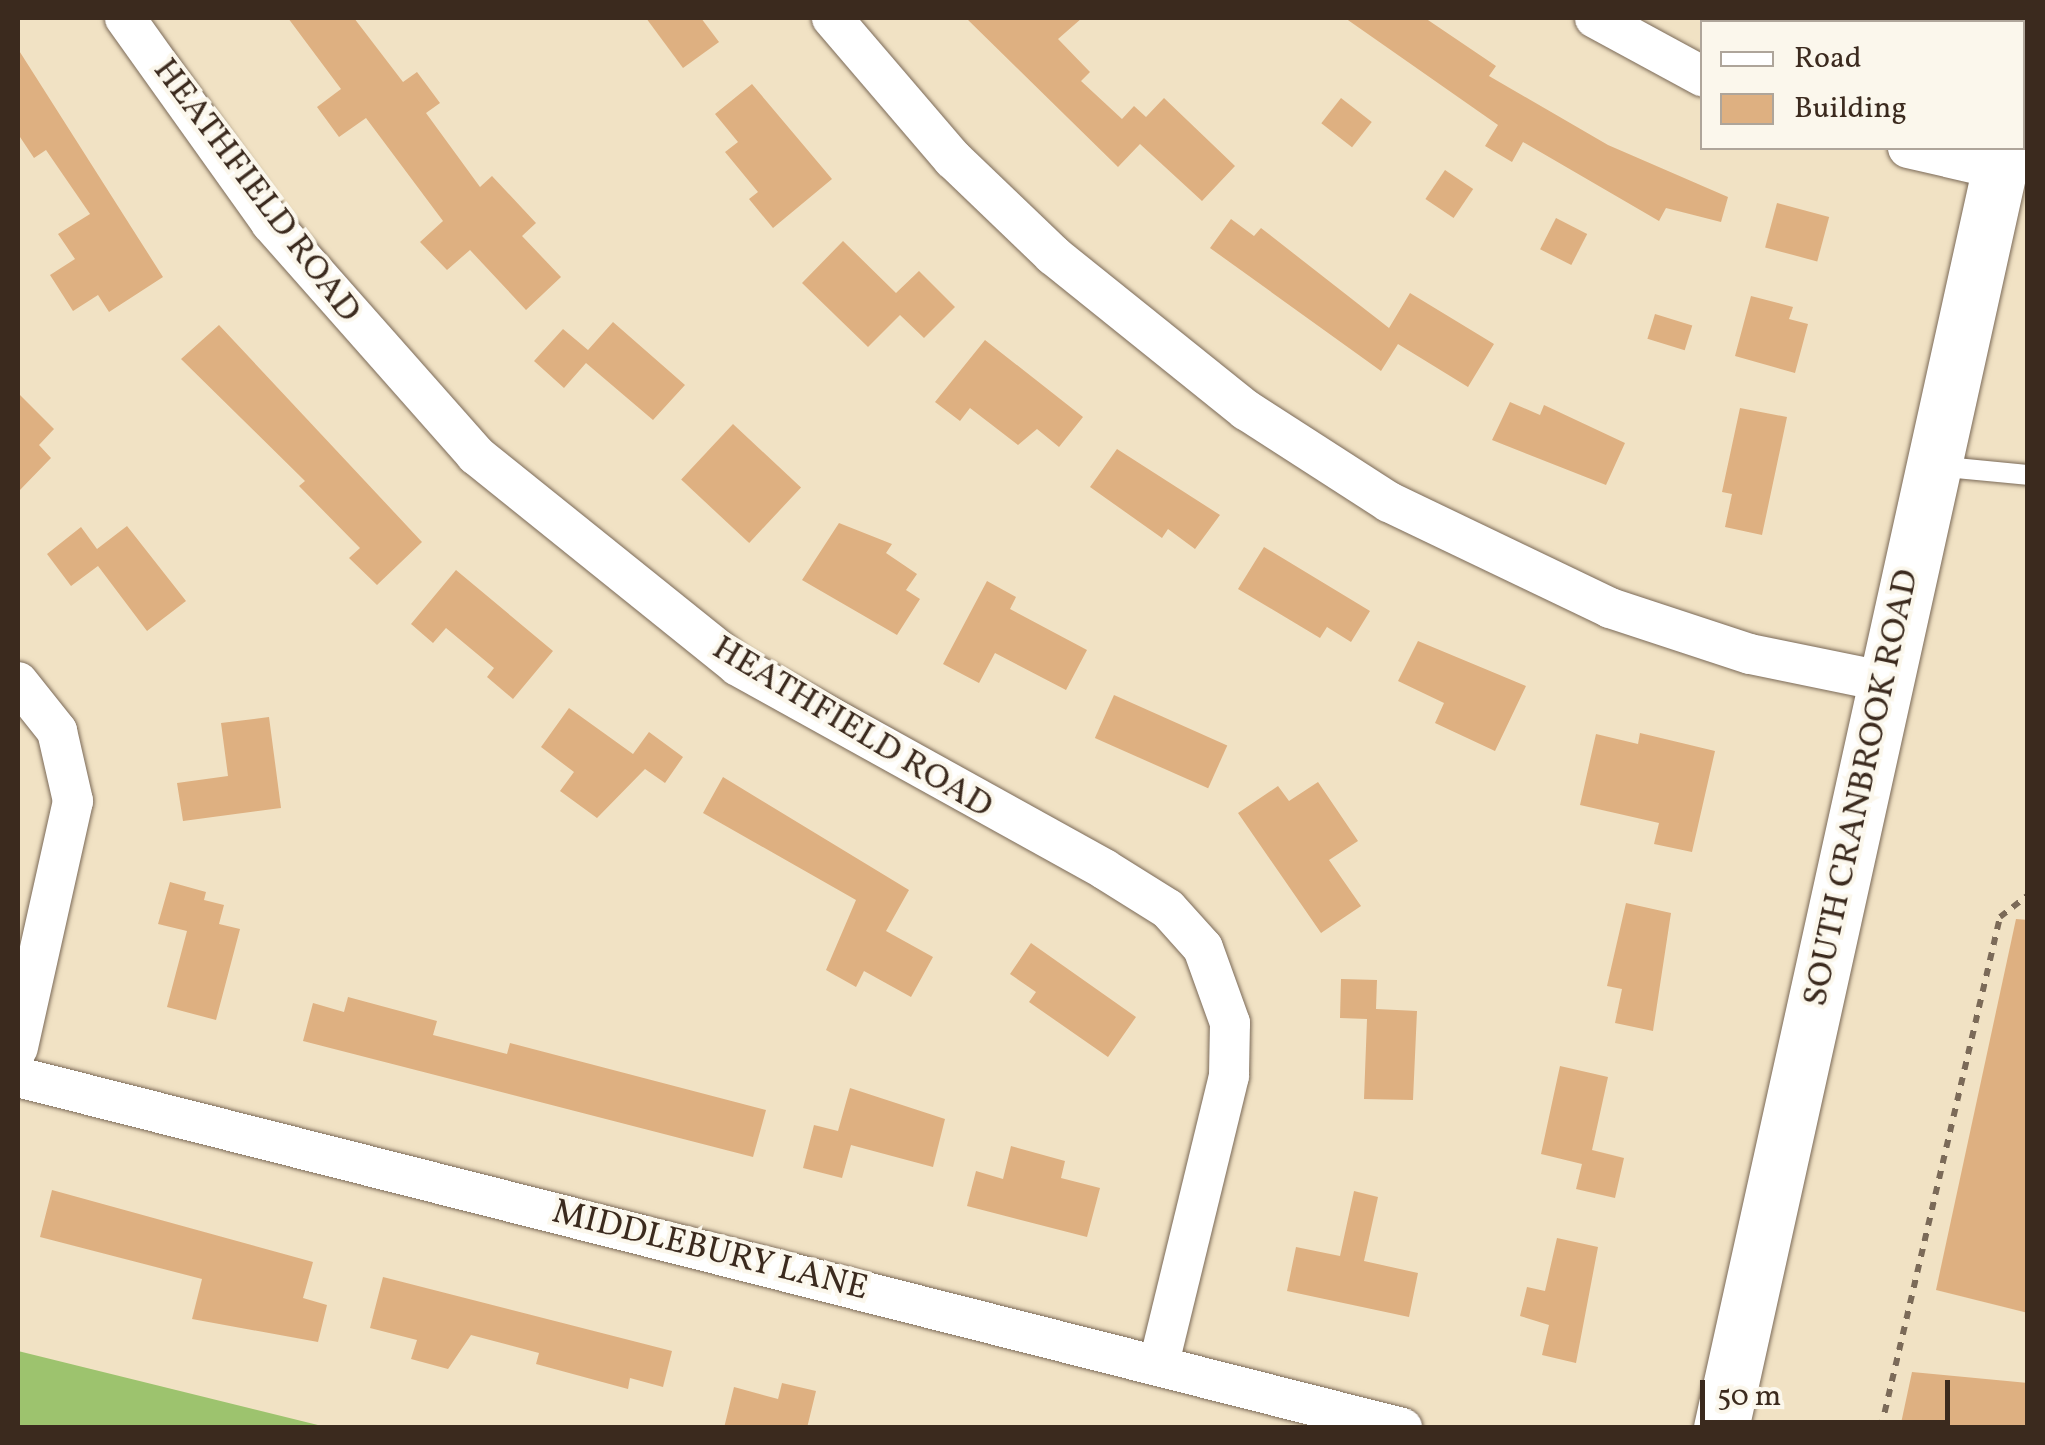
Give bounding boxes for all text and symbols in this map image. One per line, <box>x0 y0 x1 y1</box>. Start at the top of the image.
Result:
legend <box>1700 20 2025 150</box>
text: Road <box>1794 38 1862 80</box>
street label: HEATHFIELD ROAD <box>143 51 369 331</box>
text: Building <box>1794 88 1907 130</box>
street label: SOUTH CRANBROOK ROAD <box>1795 566 1929 1010</box>
street label: HEATHFIELD ROAD <box>704 628 1000 828</box>
street label: MIDDLEBURY LANE <box>547 1191 873 1311</box>
scale bar <box>1705 1360 1955 1422</box>
text: 50 m <box>1717 1376 1781 1418</box>

